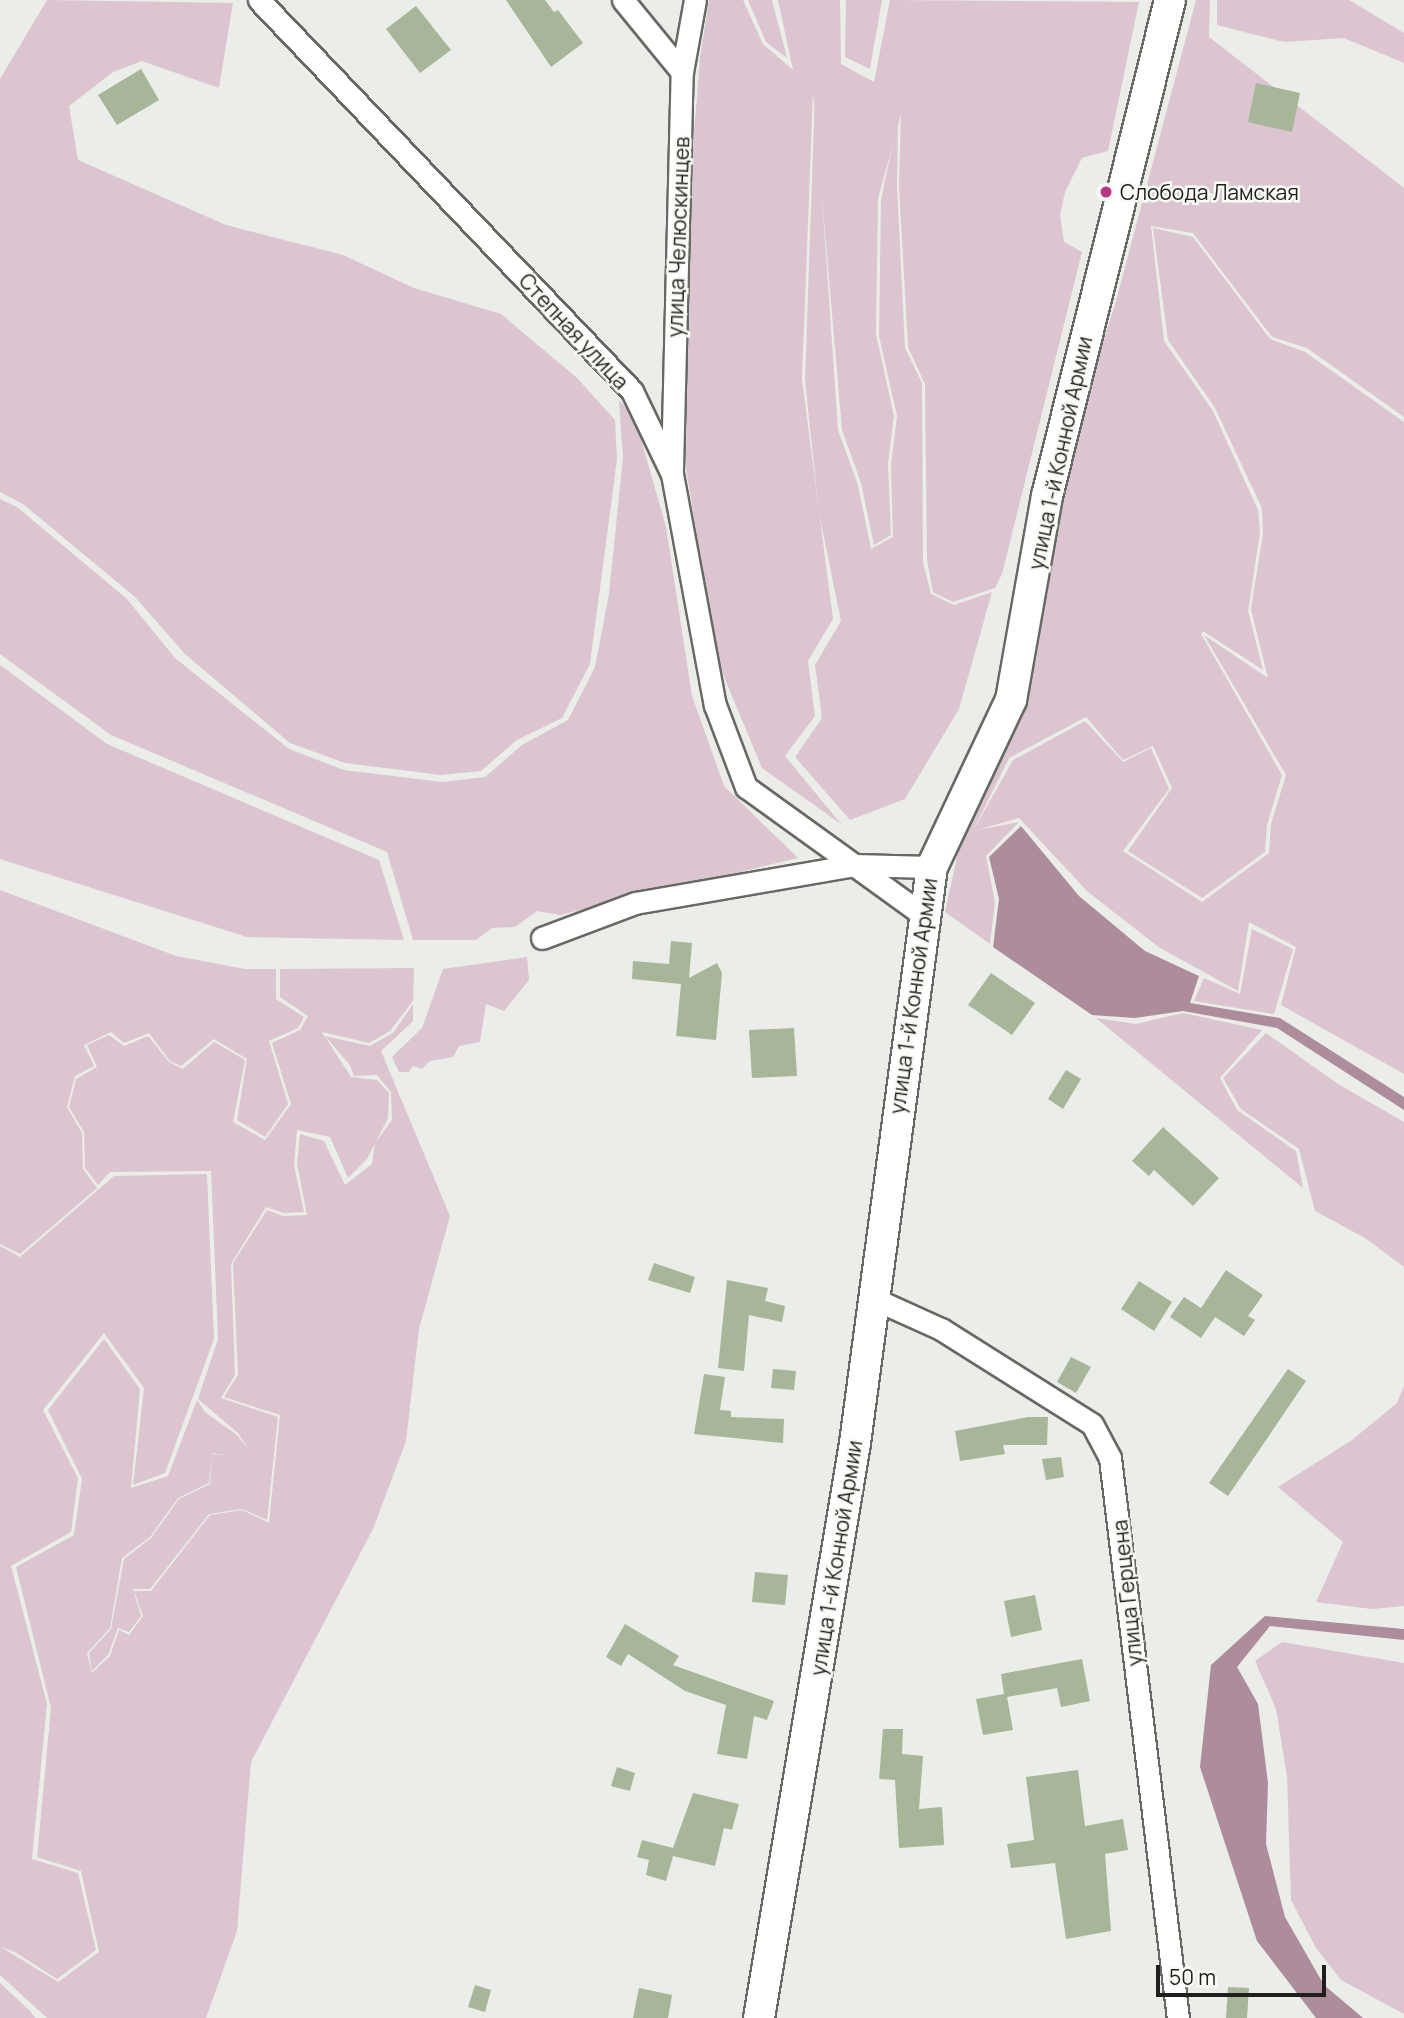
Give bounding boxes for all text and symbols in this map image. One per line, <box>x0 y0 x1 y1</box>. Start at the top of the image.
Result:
street label: улица Челюскинцев <box>662 136 694 338</box>
place label: Слобода Ламская <box>1120 179 1299 205</box>
marker: Слобода Ламская <box>1098 184 1114 200</box>
street label: Степная улица <box>514 268 634 394</box>
street label: улица 1-й Конной Армии <box>1023 334 1097 572</box>
street label: улица 1-й Конной Армии <box>884 876 942 1116</box>
street label: улица 1-й Конной Армии <box>805 1438 867 1678</box>
street label: улица Герцена <box>1107 1518 1147 1668</box>
scale bar <box>1159 1952 1329 1996</box>
text: 50 m <box>1169 1963 1216 1991</box>

